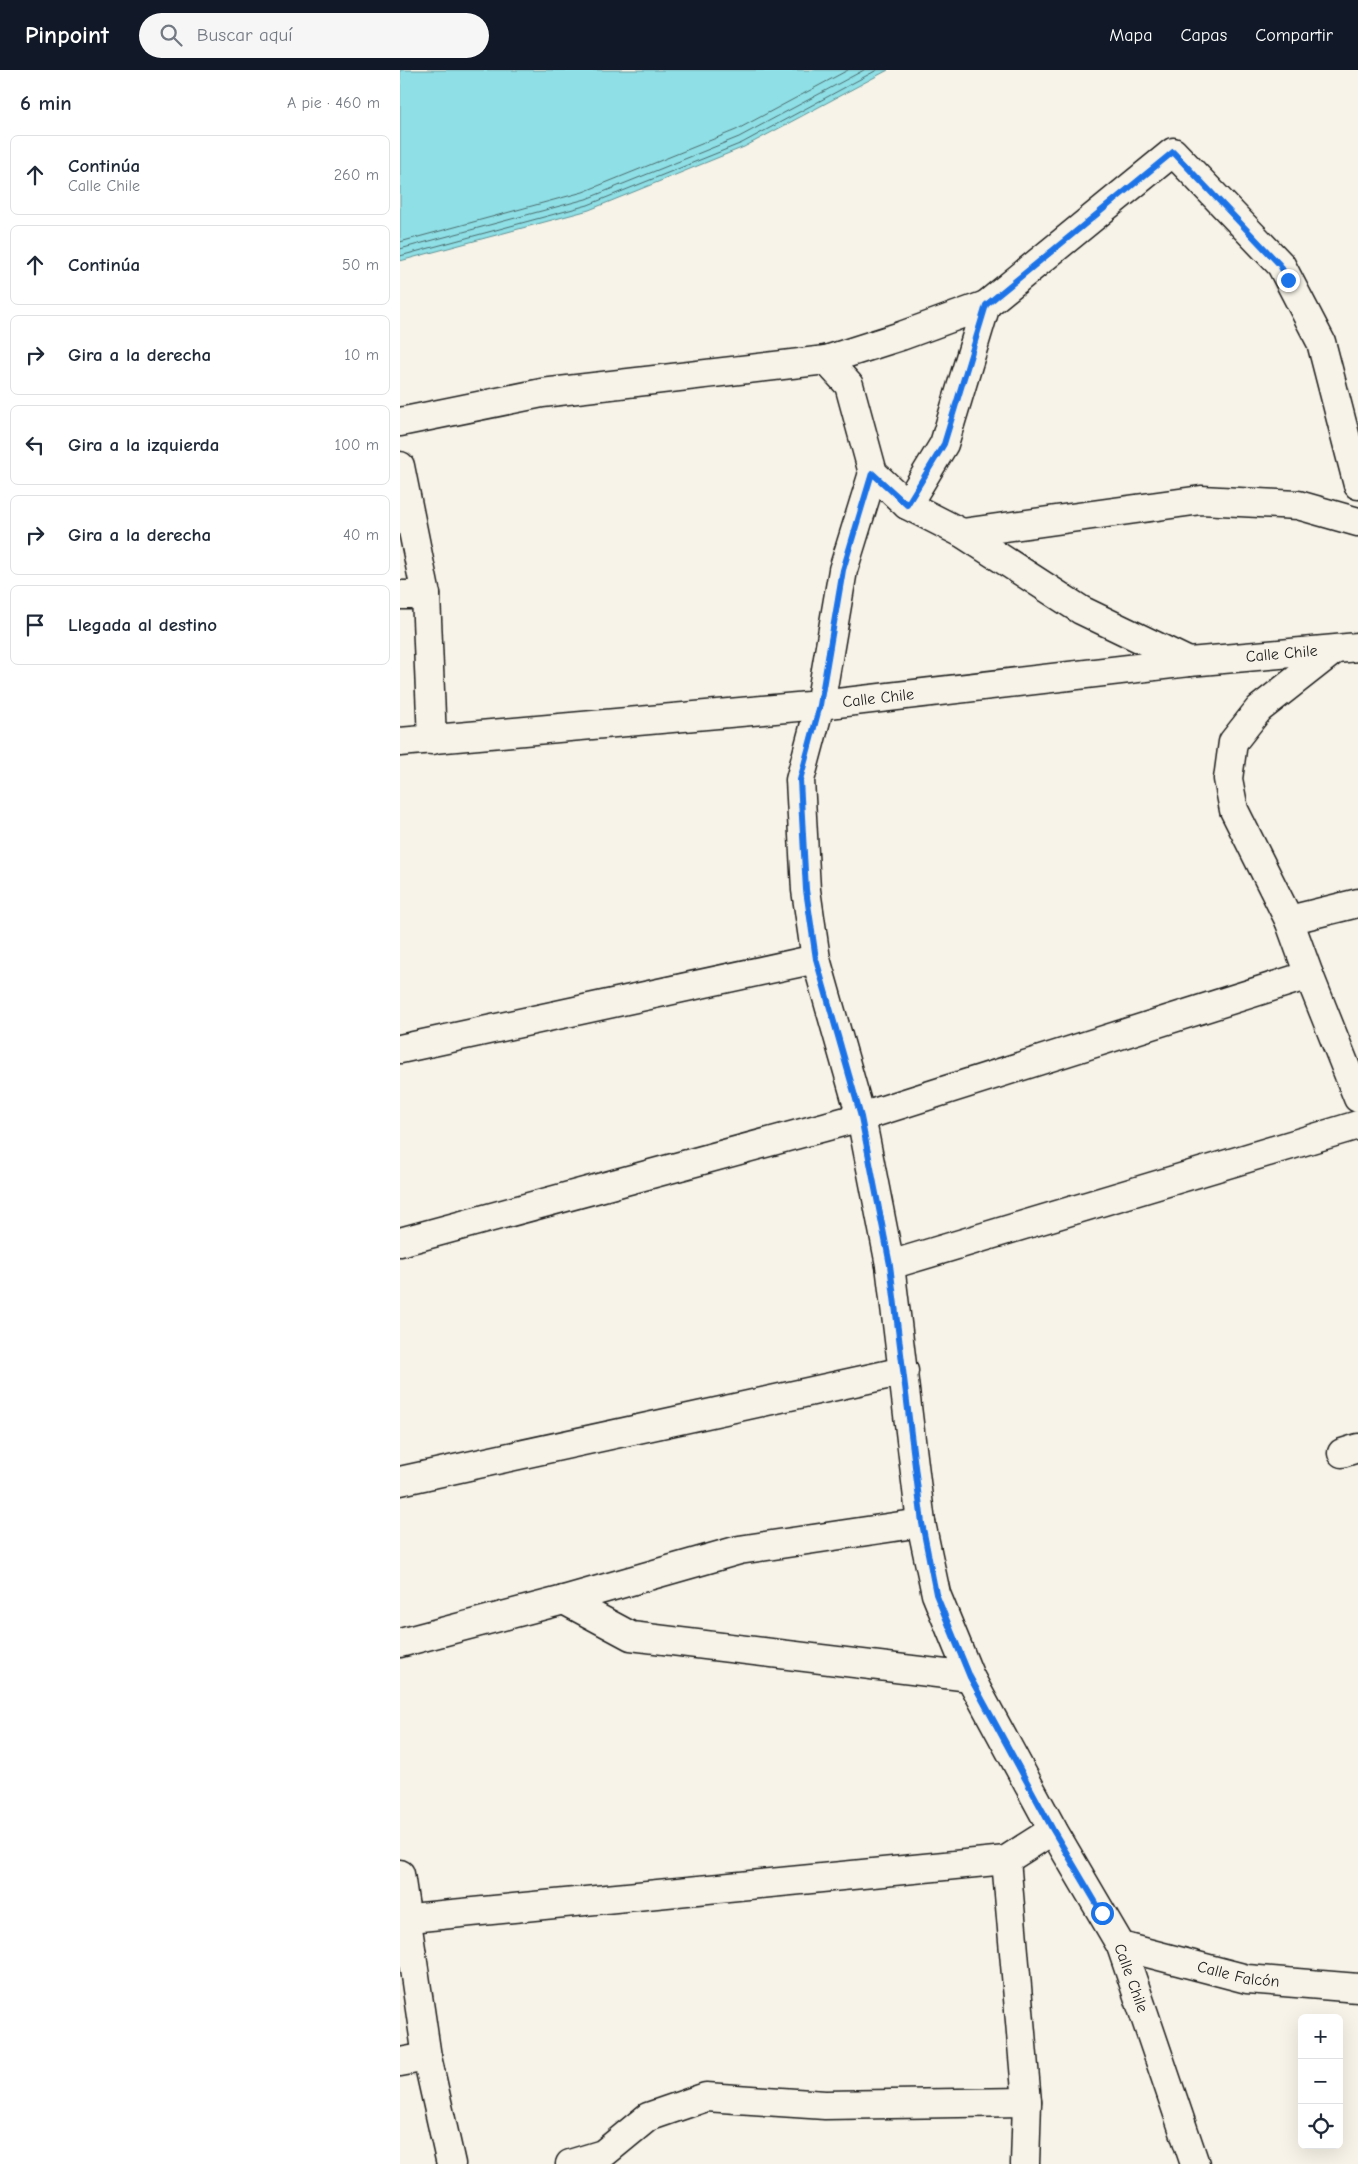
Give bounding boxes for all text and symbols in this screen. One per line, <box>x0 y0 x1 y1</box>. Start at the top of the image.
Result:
search box <box>139 13 489 58</box>
text: Pinpoint <box>25 21 109 49</box>
icon: search <box>157 21 185 49</box>
text: Buscar aquí <box>197 24 293 46</box>
text: Mapa <box>1109 25 1152 46</box>
text: Capas <box>1180 25 1227 46</box>
text: Compartir <box>1255 25 1333 46</box>
text: 6 min <box>20 91 72 115</box>
text: A pie · 460 m <box>287 94 380 112</box>
text: Continúa <box>68 155 140 177</box>
icon: ahead <box>21 161 49 189</box>
text: 260 m <box>334 166 379 184</box>
text: Calle Chile <box>68 177 140 195</box>
icon: ahead <box>21 251 49 279</box>
text: Continúa <box>68 254 140 276</box>
text: 50 m <box>342 256 379 274</box>
route end <box>1277 269 1300 292</box>
icon: right <box>21 341 49 369</box>
text: Gira a la derecha <box>68 344 211 366</box>
text: 10 m <box>344 346 379 364</box>
icon: left <box>21 431 49 459</box>
text: Gira a la izquierda <box>68 434 219 456</box>
text: 100 m <box>335 436 379 454</box>
icon: right <box>21 521 49 549</box>
text: Gira a la derecha <box>68 524 211 546</box>
text: 40 m <box>343 526 379 544</box>
icon: arrive <box>21 611 49 639</box>
text: Llegada al destino <box>68 614 217 636</box>
street label: Calle Chile <box>1245 642 1318 666</box>
street label: Calle Chile <box>841 685 915 711</box>
route start <box>1091 1902 1114 1925</box>
street label: Calle Chile <box>1110 1941 1152 2015</box>
street label: Calle Falcón <box>1195 1957 1280 1991</box>
map controls <box>1298 2014 1343 2149</box>
button: + <box>1298 2014 1343 2059</box>
button: − <box>1298 2059 1343 2104</box>
button: locate <box>1298 2104 1343 2149</box>

